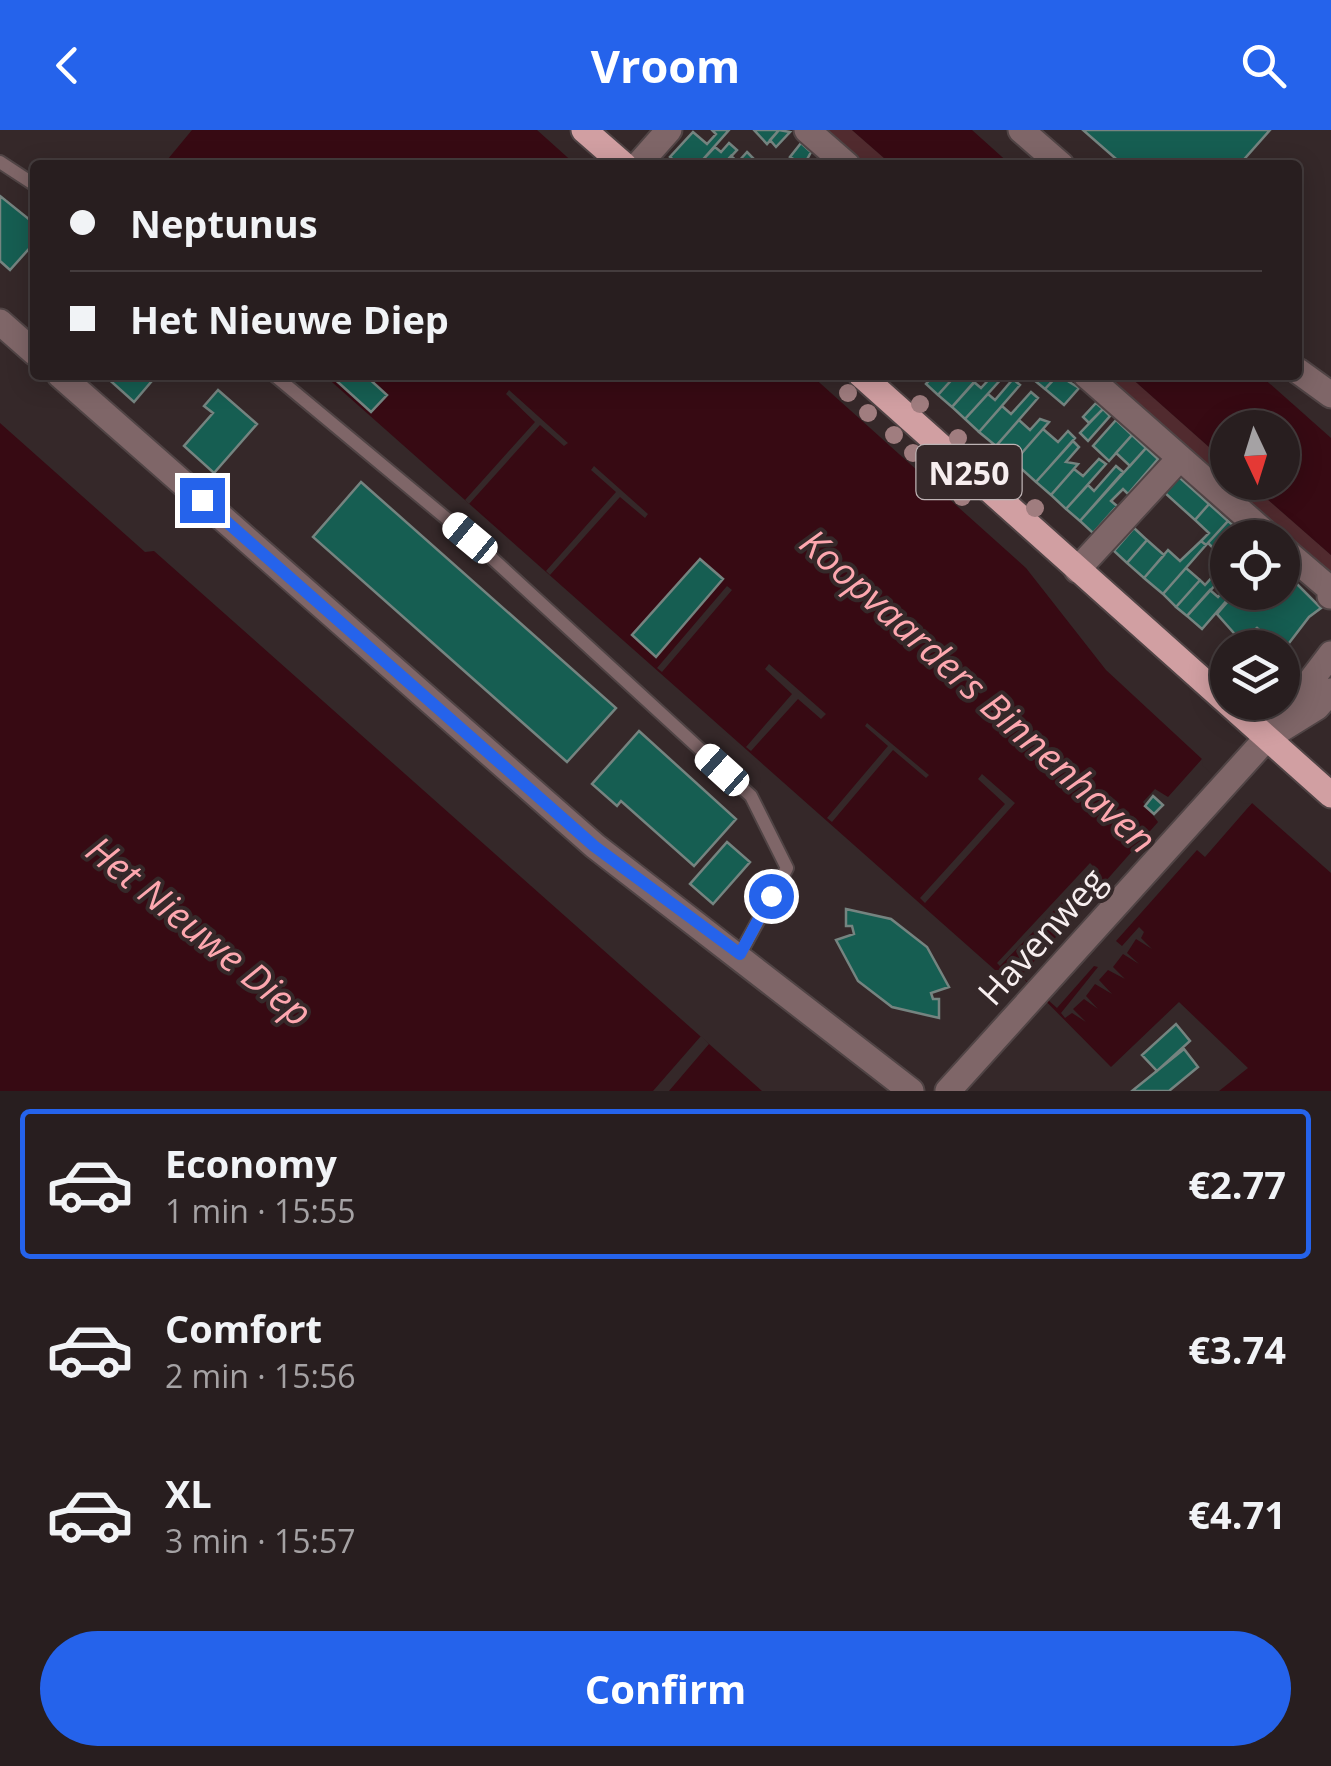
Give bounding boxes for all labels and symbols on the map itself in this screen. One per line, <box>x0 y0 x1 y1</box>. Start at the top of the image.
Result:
north arrow <box>1210 410 1300 500</box>
road number: N250 <box>916 445 1022 499</box>
route end <box>180 478 225 523</box>
car <box>437 507 503 569</box>
water label: Koopvaarders Binnenhaven <box>790 516 1168 864</box>
car <box>690 739 754 801</box>
water label: Het Nieuwe Diep <box>76 823 324 1037</box>
street label: Havenweg <box>967 857 1115 1015</box>
route start <box>749 874 794 919</box>

